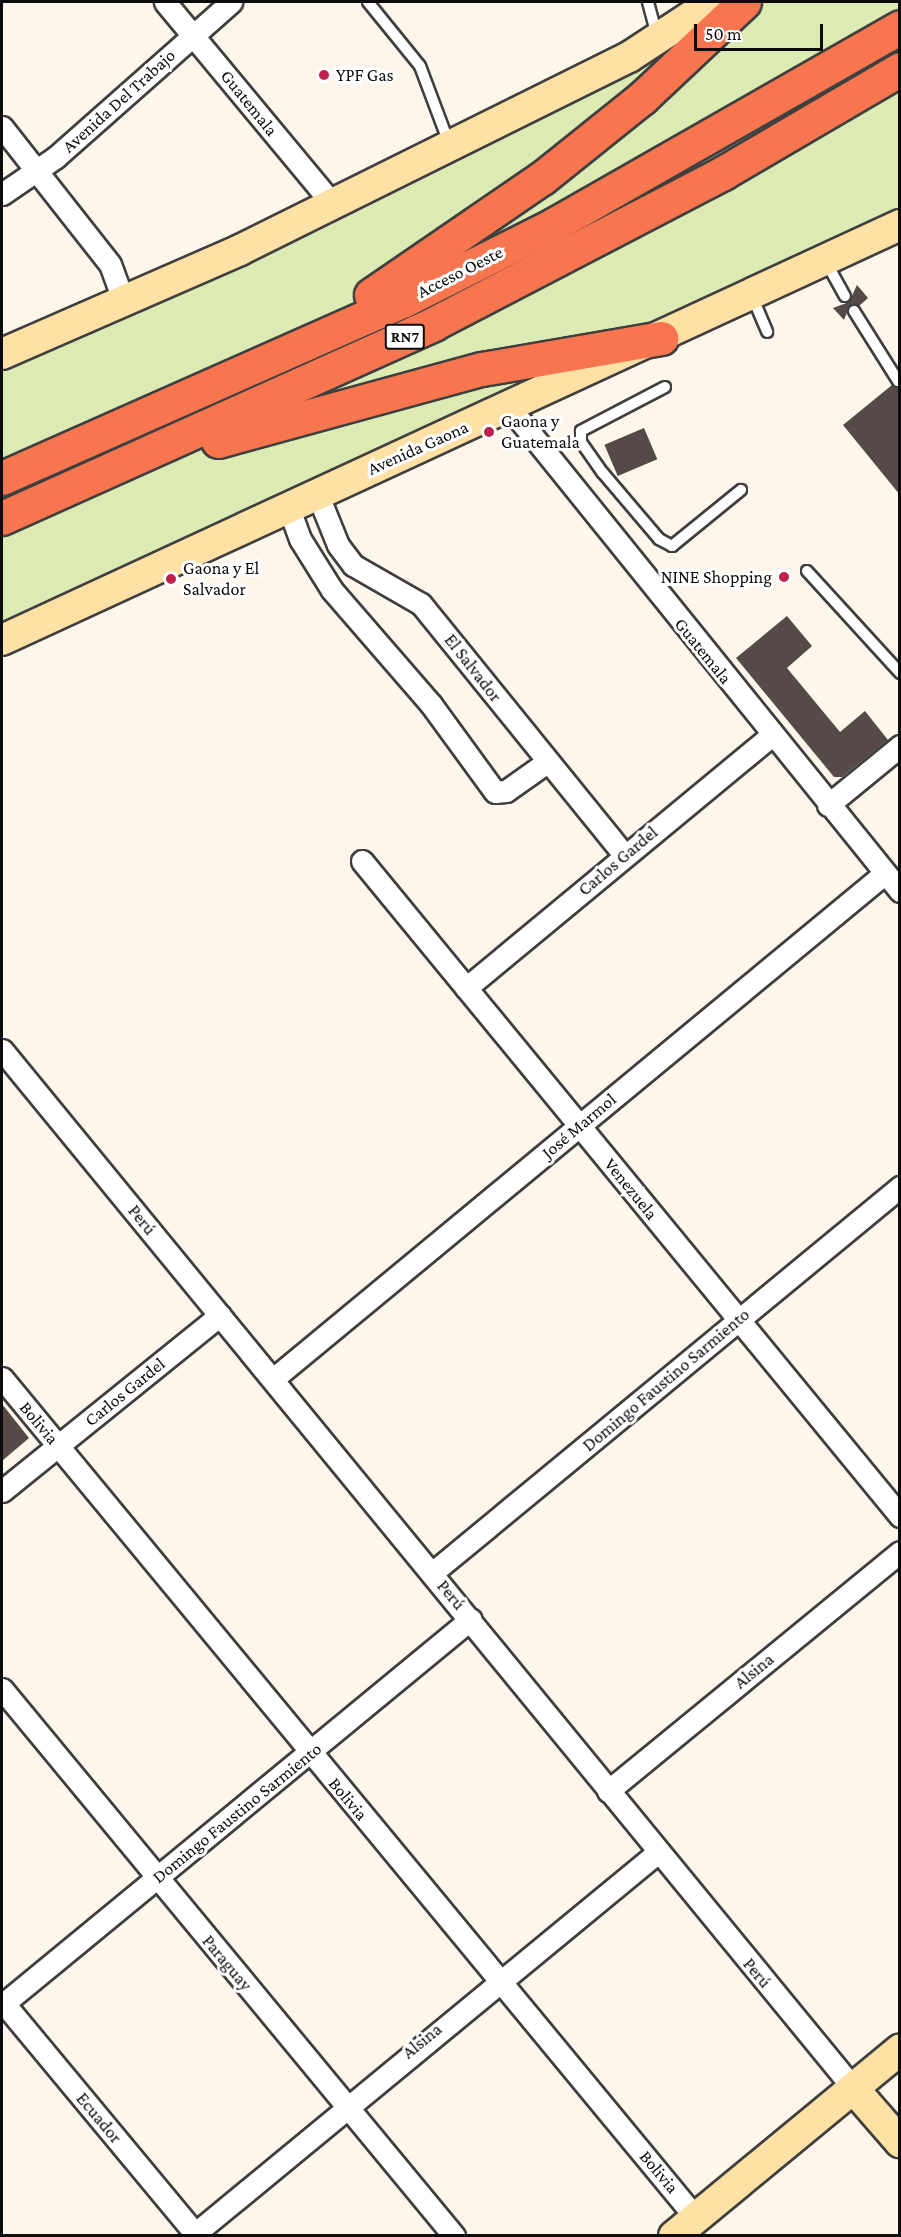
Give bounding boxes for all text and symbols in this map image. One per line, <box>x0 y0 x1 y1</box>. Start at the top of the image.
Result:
scale bar <box>697 12 826 50</box>
text: 50 m <box>705 24 742 44</box>
street label: Avenida Del Trabajo <box>58 45 180 157</box>
place label: YPF Gas <box>336 64 394 86</box>
street label: Guatemala <box>216 66 282 140</box>
marker: YPF Gas <box>317 68 331 82</box>
street label: Acceso Oeste <box>414 241 506 303</box>
road number: RN7 <box>384 324 426 350</box>
place label: Gaona y Guatemala <box>501 411 580 454</box>
street label: Avenida Gaona <box>364 416 472 480</box>
marker: Gaona y Guatemala <box>482 425 496 439</box>
place label: Gaona y El Salvador <box>183 558 259 600</box>
place label: NINE Shopping <box>661 566 772 588</box>
marker: NINE Shopping <box>777 570 791 584</box>
marker: Gaona y El Salvador <box>164 572 178 586</box>
street label: Guatemala <box>670 614 736 688</box>
street label: El Salvador <box>440 630 506 706</box>
street label: Carlos Gardel <box>574 822 662 900</box>
street label: José Marmol <box>537 1089 621 1163</box>
street label: Venezuela <box>600 1154 662 1224</box>
street label: Perú <box>123 1201 161 1239</box>
street label: Domingo Faustino Sarmiento <box>578 1304 754 1456</box>
street label: Carlos Gardel <box>80 1353 170 1431</box>
street label: Bolivia <box>15 1397 63 1449</box>
street label: Perú <box>432 1576 470 1614</box>
street label: Alsina <box>730 1649 778 1693</box>
street label: Domingo Faustino Sarmiento <box>148 1738 326 1888</box>
street label: Bolivia <box>324 1773 372 1825</box>
street label: Paraguay <box>197 1931 257 1995</box>
street label: Perú <box>738 1954 776 1992</box>
street label: Alsina <box>398 2019 446 2063</box>
street label: Ecuador <box>71 2088 127 2148</box>
street label: Bolivia <box>635 2146 683 2198</box>

